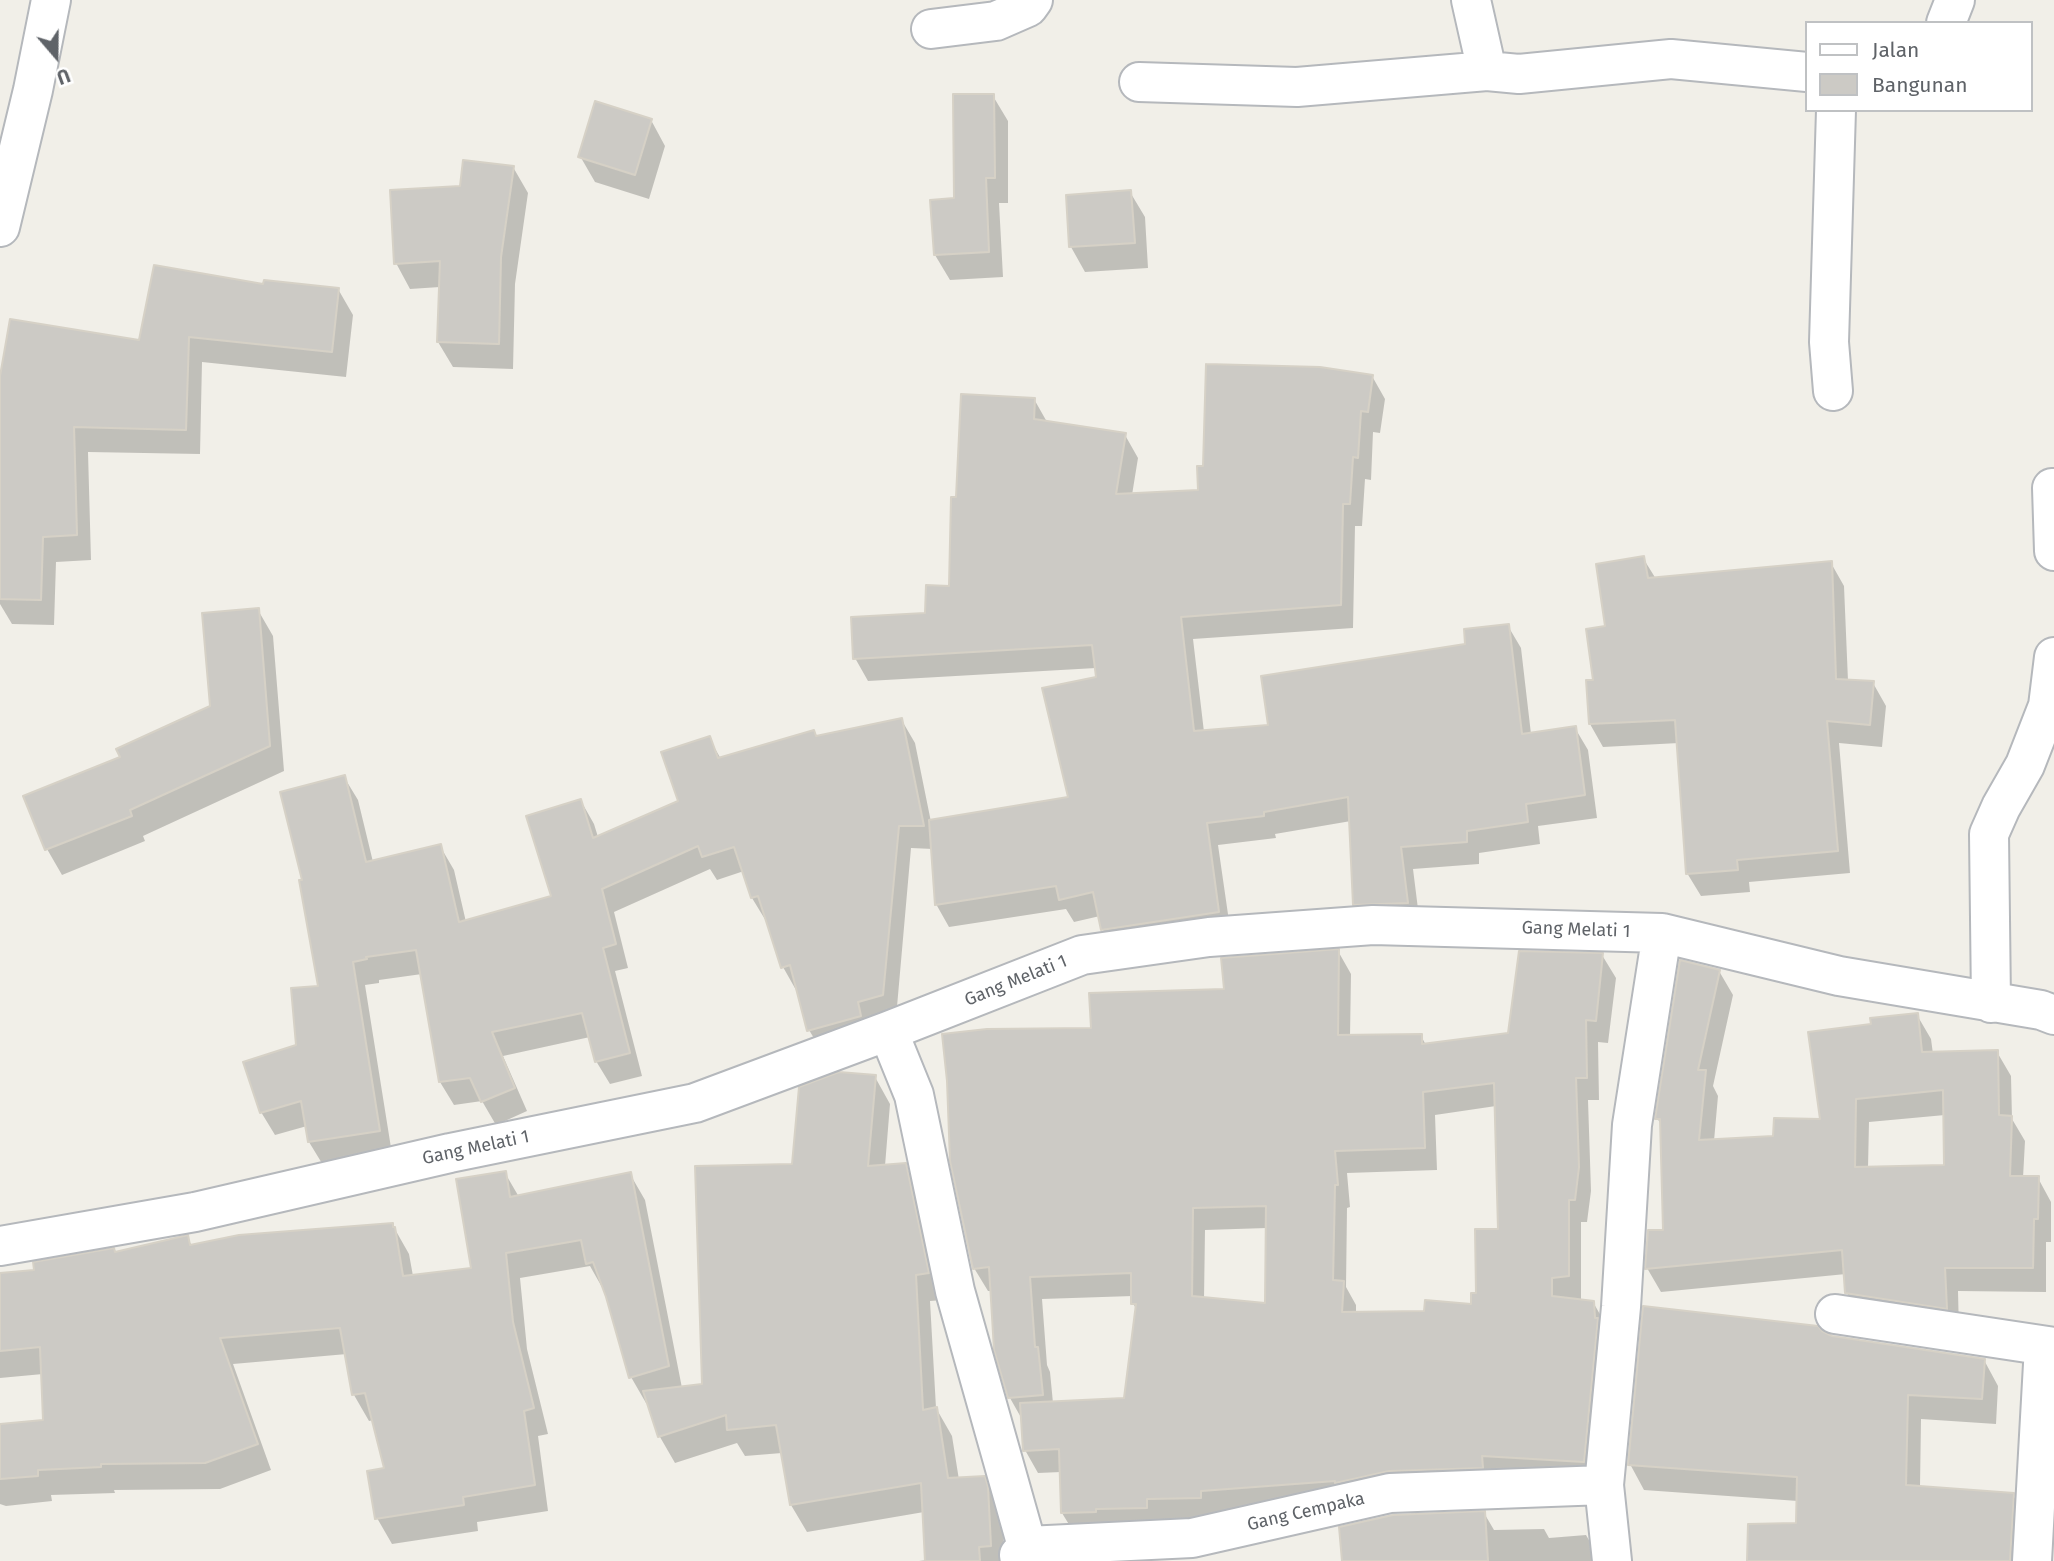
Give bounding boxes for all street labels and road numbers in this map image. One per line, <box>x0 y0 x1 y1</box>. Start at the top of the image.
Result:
street label: Gang Melati 1 <box>1521 917 1631 943</box>
street label: Gang Melati 1 <box>962 951 1070 1011</box>
street label: Gang Melati 1 <box>421 1126 531 1170</box>
street label: Gang Cempaka <box>1245 1488 1367 1536</box>

